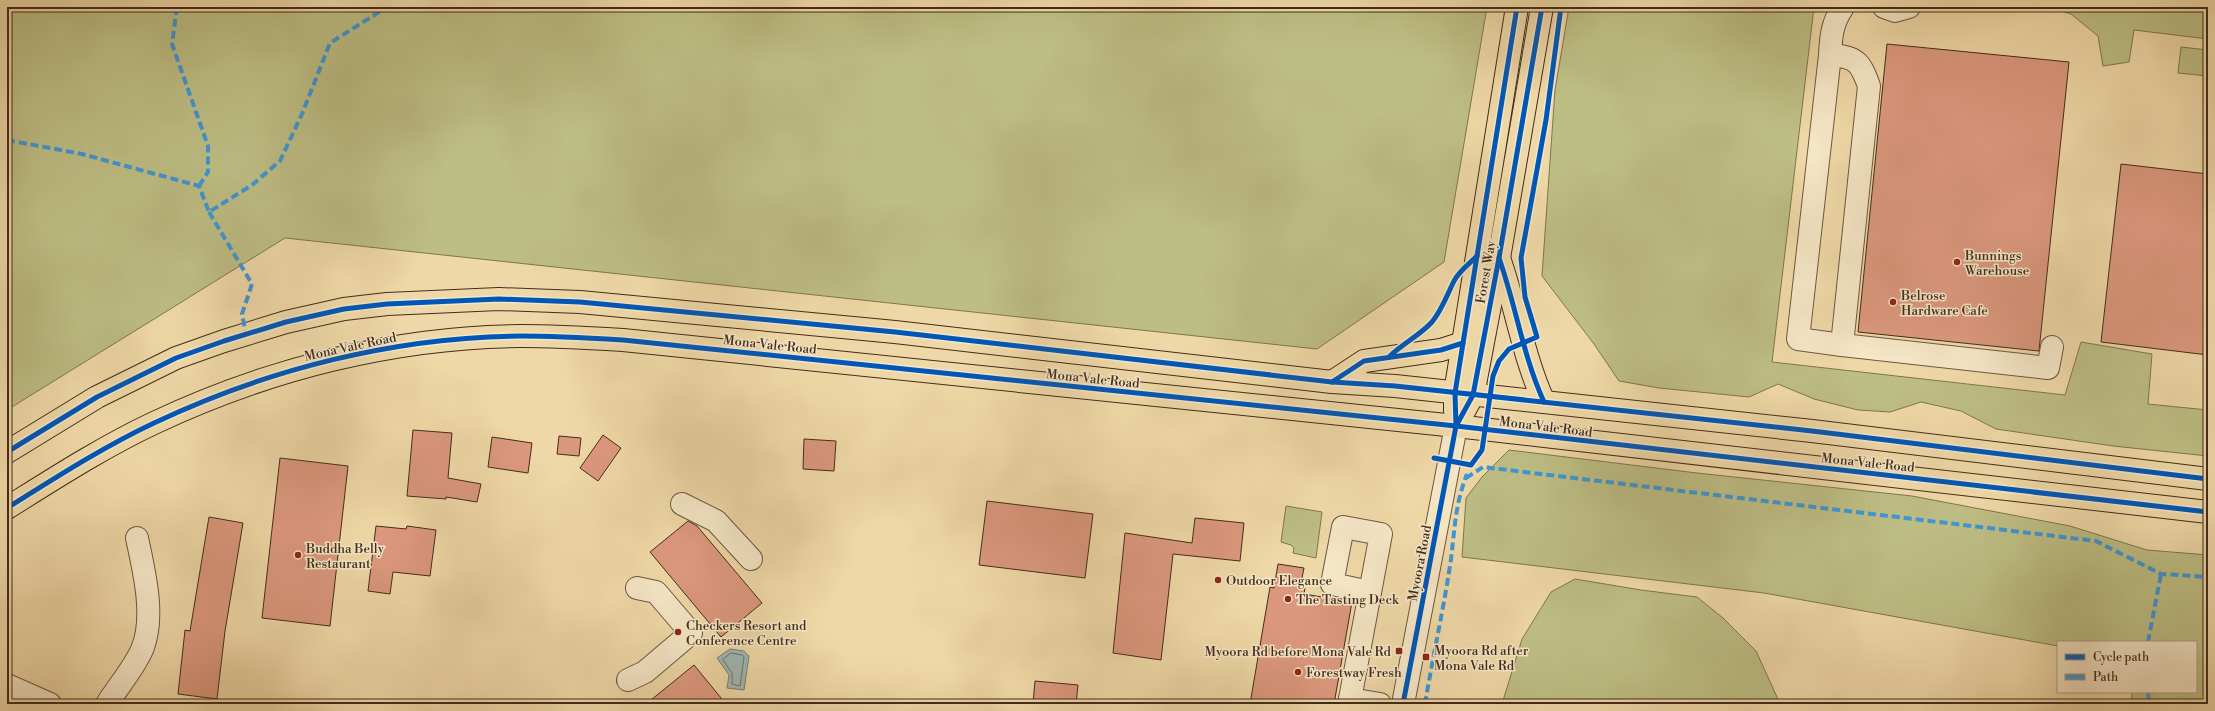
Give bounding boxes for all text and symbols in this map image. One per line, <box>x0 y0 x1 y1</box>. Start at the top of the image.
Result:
street label: Forest Way <box>1473 239 1500 305</box>
place label: Bunnings Warehouse <box>1964 248 2030 279</box>
marker: Bunnings Warehouse <box>1952 257 1962 267</box>
place label: Belrose Hardware Cafe <box>1900 288 1988 319</box>
marker: Belrose Hardware Cafe <box>1888 297 1898 307</box>
street label: Mona Vale Road <box>303 329 398 365</box>
street label: Mona Vale Road <box>722 332 818 358</box>
street label: Mona Vale Road <box>1045 366 1141 392</box>
street label: Mona Vale Road <box>1498 413 1594 441</box>
street label: Mona Vale Road <box>1820 450 1916 476</box>
street label: Myoora Road <box>1405 523 1435 603</box>
place label: Buddha Belly Restaurant <box>305 541 385 572</box>
marker: Buddha Belly Restaurant <box>293 550 303 560</box>
place label: Outdoor Elegance <box>1226 573 1332 589</box>
marker: Outdoor Elegance <box>1213 575 1223 585</box>
place label: The Tasting Deck <box>1296 592 1400 608</box>
marker: The Tasting Deck <box>1283 594 1293 604</box>
place label: Checkers Resort and Conference Centre <box>686 618 807 649</box>
marker: Checkers Resort and Conference Centre <box>673 627 683 637</box>
legend <box>2057 641 2197 693</box>
place label: Myoora Rd after Mona Vale Rd <box>1434 643 1529 674</box>
place label: Myoora Rd before Mona Vale Rd <box>1204 644 1392 660</box>
marker: Myoora Rd before Mona Vale Rd <box>1394 646 1404 656</box>
text: Cycle path <box>2093 650 2149 665</box>
marker: Myoora Rd after Mona Vale Rd <box>1421 652 1431 662</box>
place label: Forestway Fresh <box>1306 665 1402 681</box>
marker: Forestway Fresh <box>1293 667 1303 677</box>
text: Path <box>2093 670 2118 685</box>

